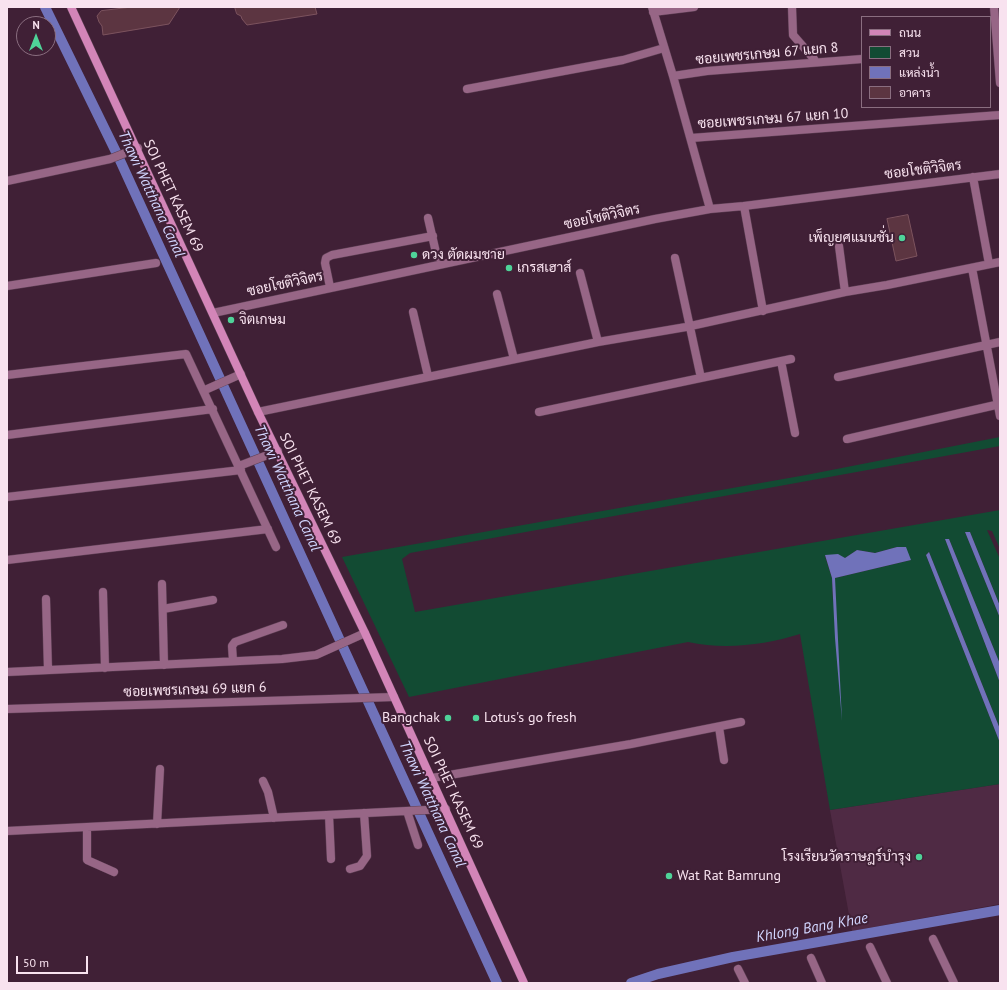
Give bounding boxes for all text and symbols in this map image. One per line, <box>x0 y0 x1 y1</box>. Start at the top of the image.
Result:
north arrow <box>16 16 56 56</box>
legend <box>861 16 991 108</box>
text: N <box>32 18 40 32</box>
text: ถนน <box>899 25 921 40</box>
street label: ซอยเพชรเกษม 67 แยก 8 <box>695 39 839 69</box>
text: สวน <box>899 45 920 60</box>
text: แหล่งน้ำ <box>899 65 939 80</box>
text: อาคาร <box>899 85 931 100</box>
street label: ซอยเพชรเกษม 67 แยก 10 <box>697 105 849 133</box>
water label: Thawi Watthana Canal <box>114 128 188 260</box>
street label: SOI PHET KASEM 69 <box>140 137 206 255</box>
street label: ซอยโชติวิจิตร <box>884 157 962 183</box>
street label: ซอยโชติวิจิตร <box>562 201 642 233</box>
place label: เพ็ญยศแมนชั่น <box>809 230 894 246</box>
marker: เพ็ญยศแมนชั่น <box>897 233 907 243</box>
place label: ดวง ตัดผมชาย <box>422 247 505 263</box>
marker: ดวง ตัดผมชาย <box>409 250 419 260</box>
place label: เกรสเฮาส์ <box>517 260 571 276</box>
marker: เกรสเฮาส์ <box>504 263 514 273</box>
street label: ซอยโชติวิจิตร <box>245 268 325 300</box>
place label: จิตเกษม <box>239 312 286 328</box>
marker: จิตเกษม <box>226 315 236 325</box>
water label: Thawi Watthana Canal <box>250 422 324 554</box>
street label: SOI PHET KASEM 69 <box>276 430 344 548</box>
street label: ซอยเพชรเกษม 69 แยก 6 <box>123 679 267 701</box>
place label: Bangchak <box>382 710 440 726</box>
place label: Lotus's go fresh <box>484 710 577 726</box>
marker: Bangchak <box>443 713 453 723</box>
marker: Lotus's go fresh <box>471 713 481 723</box>
street label: SOI PHET KASEM 69 <box>420 734 486 852</box>
water label: Thawi Watthana Canal <box>395 738 469 870</box>
place label: โรงเรียนวัดราษฎร์บำรุง <box>782 849 911 865</box>
marker: โรงเรียนวัดราษฎร์บำรุง <box>914 852 924 862</box>
place label: Wat Rat Bamrung <box>677 868 781 884</box>
marker: Wat Rat Bamrung <box>664 871 674 881</box>
water label: Khlong Bang Khae <box>755 909 869 947</box>
scale bar <box>18 948 90 974</box>
text: 50 m <box>23 955 49 970</box>

